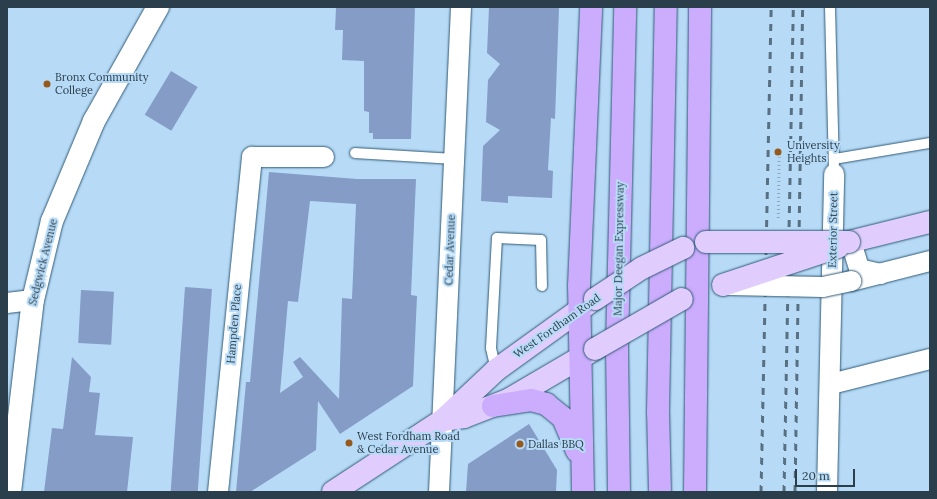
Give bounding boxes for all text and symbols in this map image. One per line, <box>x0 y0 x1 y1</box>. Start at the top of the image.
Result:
place label: Bronx Community College <box>55 71 149 97</box>
marker: Bronx Community College <box>42 79 52 89</box>
place label: University Heights <box>787 139 840 165</box>
marker: University Heights <box>772 146 784 158</box>
street label: Major Deegan Expressway <box>611 182 627 316</box>
street label: Exterior Street <box>826 192 840 268</box>
street label: Cedar Avenue <box>442 214 458 286</box>
street label: Sedgwick Avenue <box>26 217 60 307</box>
street label: Hampden Place <box>224 284 244 364</box>
street label: West Fordham Road <box>511 291 603 361</box>
place label: West Fordham Road & Cedar Avenue <box>357 430 460 456</box>
place label: Dallas BBQ <box>528 437 584 451</box>
marker: West Fordham Road & Cedar Avenue <box>344 438 354 448</box>
marker: Dallas BBQ <box>515 439 525 449</box>
scale bar <box>797 461 857 487</box>
text: 20 m <box>802 468 830 483</box>

